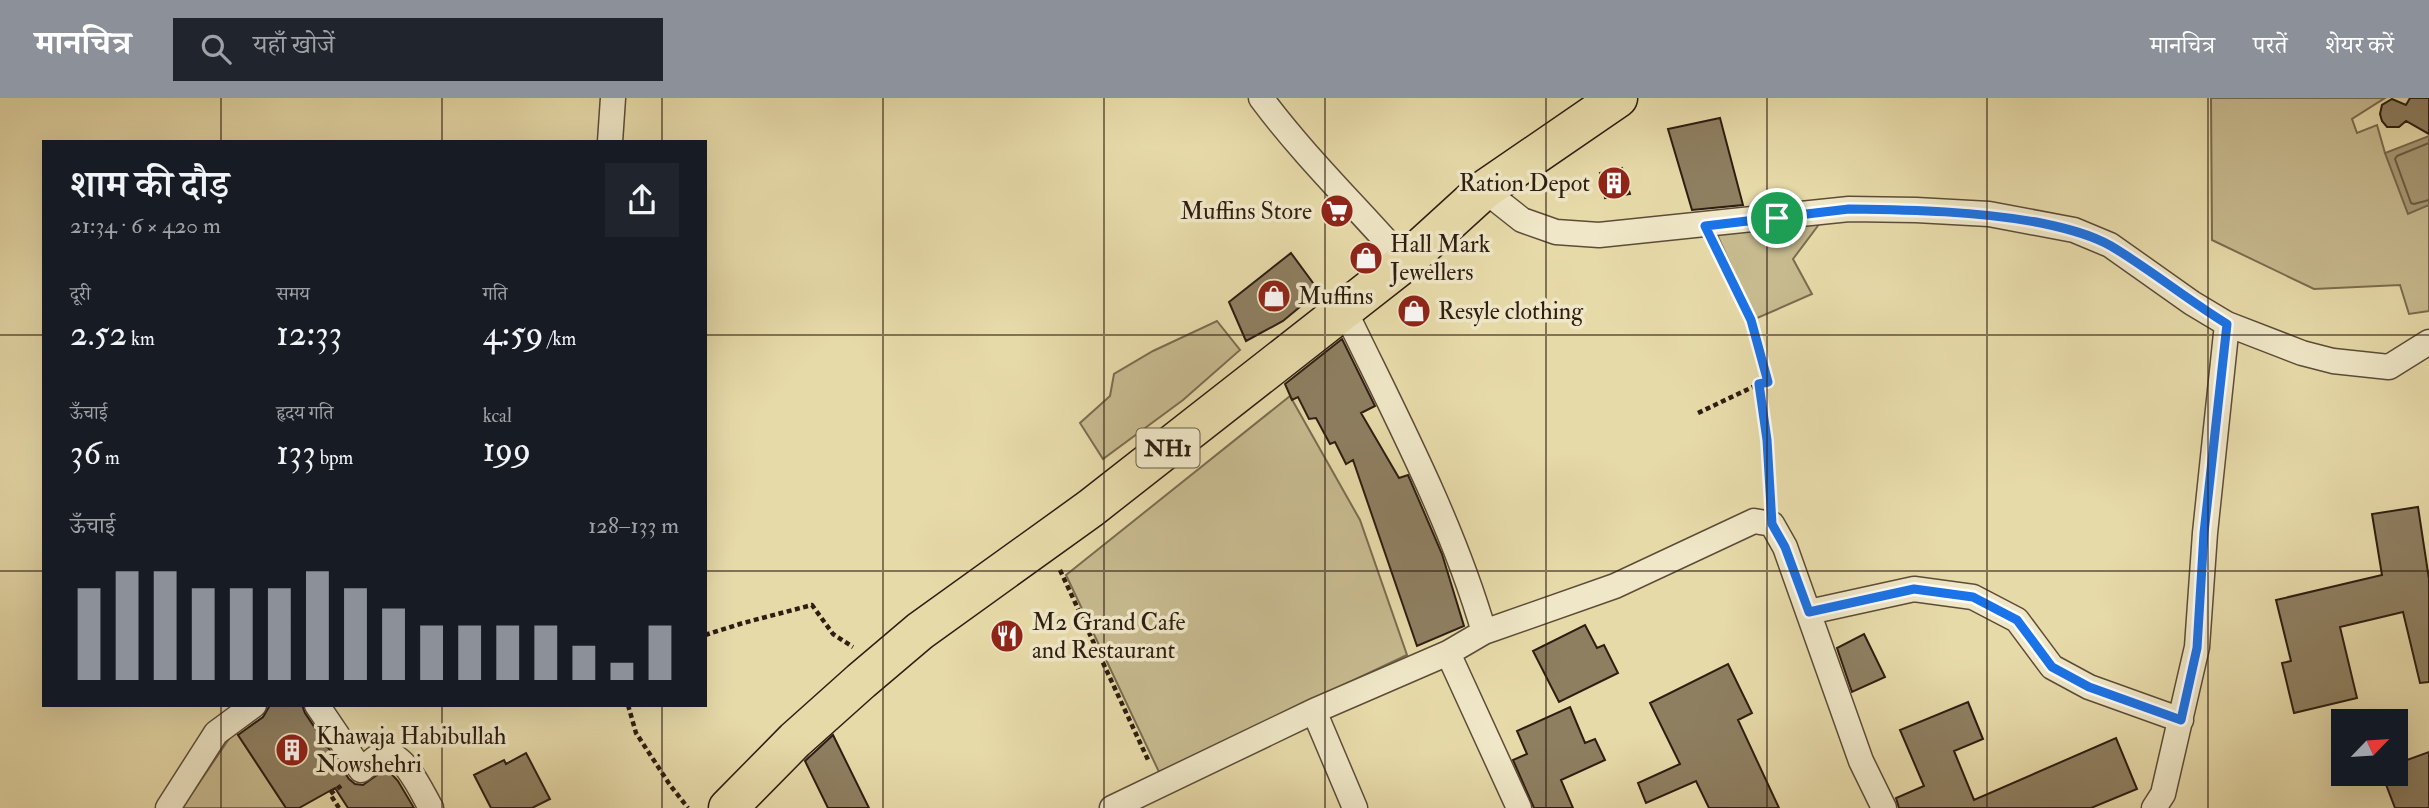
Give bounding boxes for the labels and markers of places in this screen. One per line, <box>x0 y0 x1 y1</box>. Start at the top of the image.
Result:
building icon: Ration Depot <box>1595 164 1633 202</box>
place label: Ration Depot <box>1459 168 1590 199</box>
pin <box>1747 188 1807 248</box>
supermarket icon: Muffins Store <box>1318 192 1356 230</box>
place label: Muffins Store <box>1180 196 1312 227</box>
place label: Hall Mark Jewellers <box>1389 229 1491 288</box>
shop icon: Hall Mark Jewellers <box>1347 239 1385 277</box>
shop icon: Muffins <box>1255 277 1293 315</box>
place label: Muffins <box>1298 281 1373 312</box>
shop icon: Resyle clothing <box>1395 292 1433 330</box>
place label: Resyle clothing <box>1438 296 1584 327</box>
place label: M2 Grand Cafe and Restaurant <box>1032 607 1186 666</box>
restaurant icon: M2 Grand Cafe and Restaurant <box>988 617 1026 655</box>
place label: Khawaja Habibullah Nowshehri <box>316 721 507 780</box>
building icon: Khawaja Habibullah Nowshehri <box>273 731 311 769</box>

